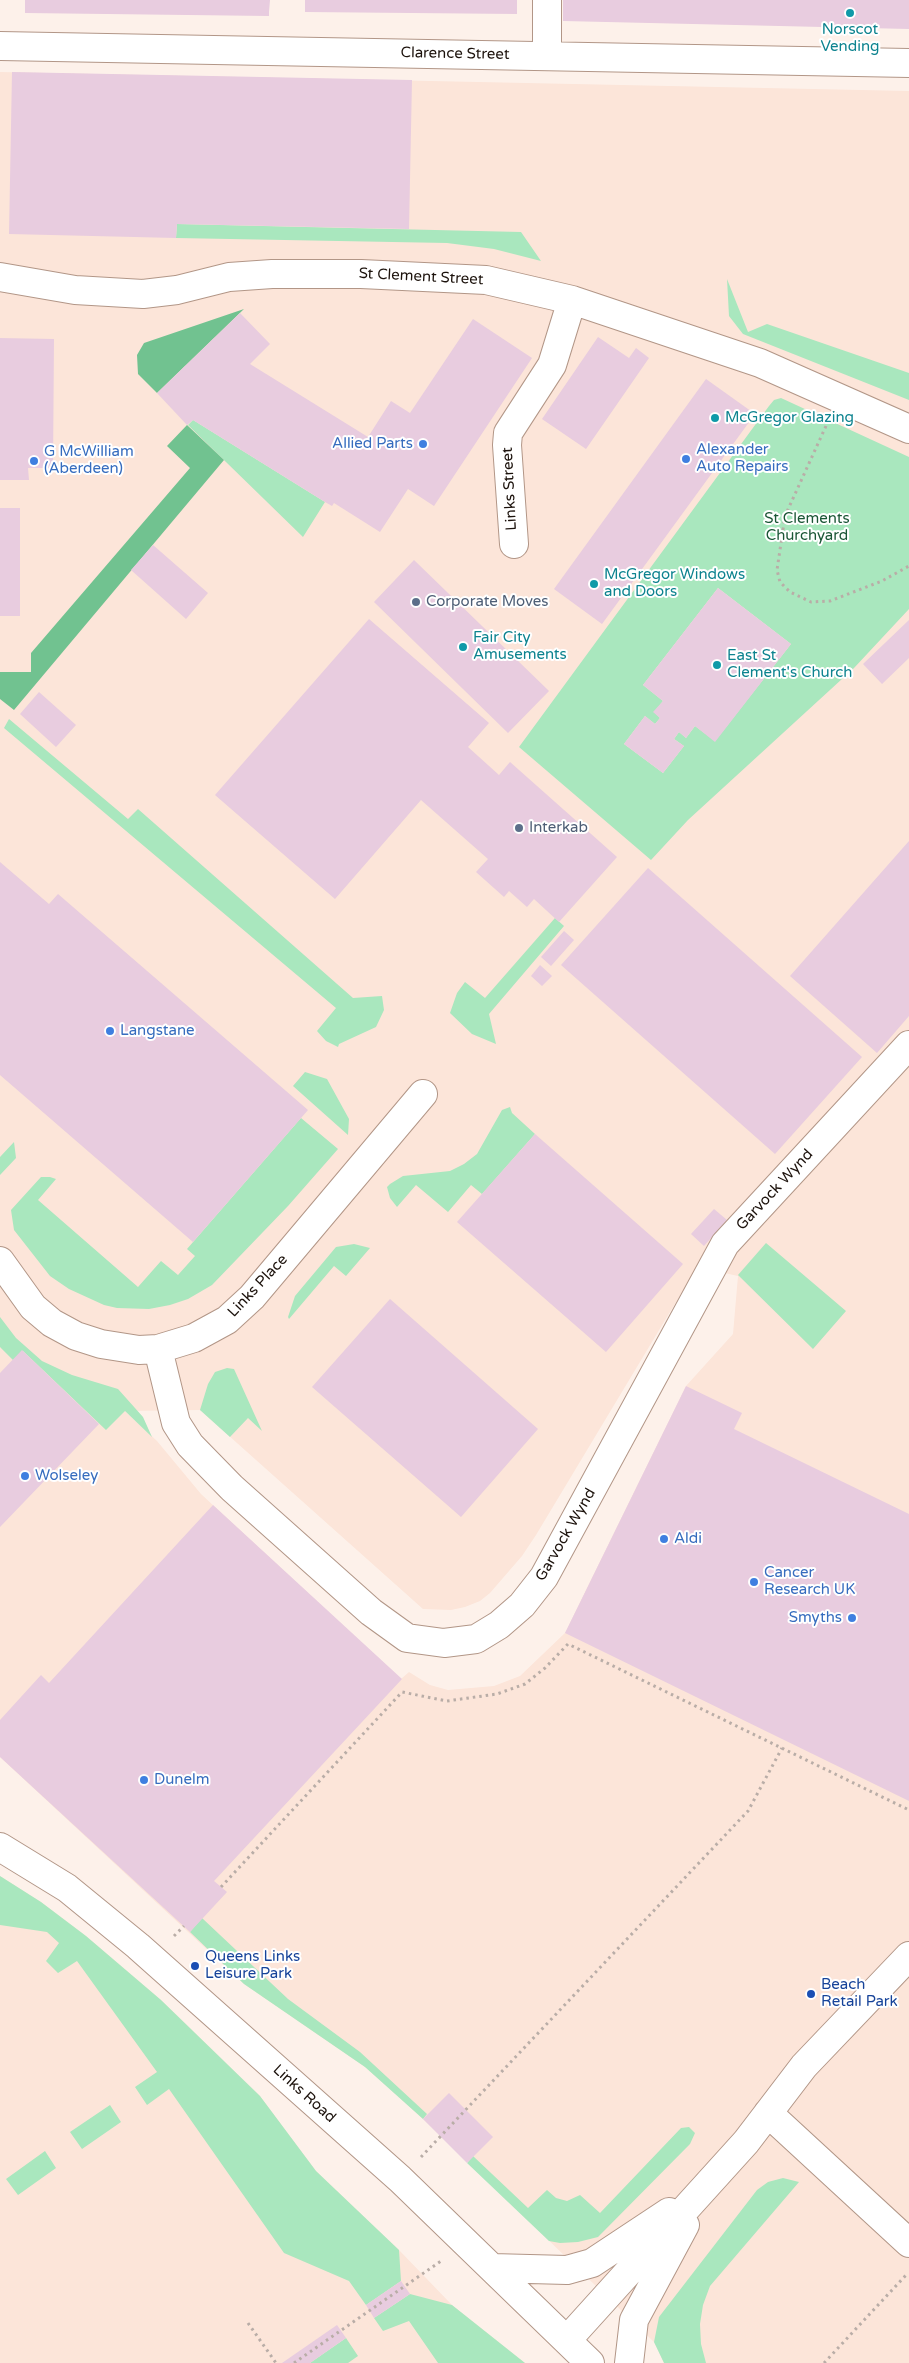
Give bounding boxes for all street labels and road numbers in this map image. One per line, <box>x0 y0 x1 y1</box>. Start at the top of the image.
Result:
street label: Clarence Street <box>400 44 510 64</box>
street label: St Clement Street <box>358 265 484 289</box>
street label: Links Street <box>499 447 521 531</box>
street label: Garvock Wynd <box>733 1146 817 1234</box>
street label: Links Place <box>224 1251 292 1321</box>
street label: Garvock Wynd <box>532 1485 600 1585</box>
street label: Links Road <box>269 2061 339 2127</box>

